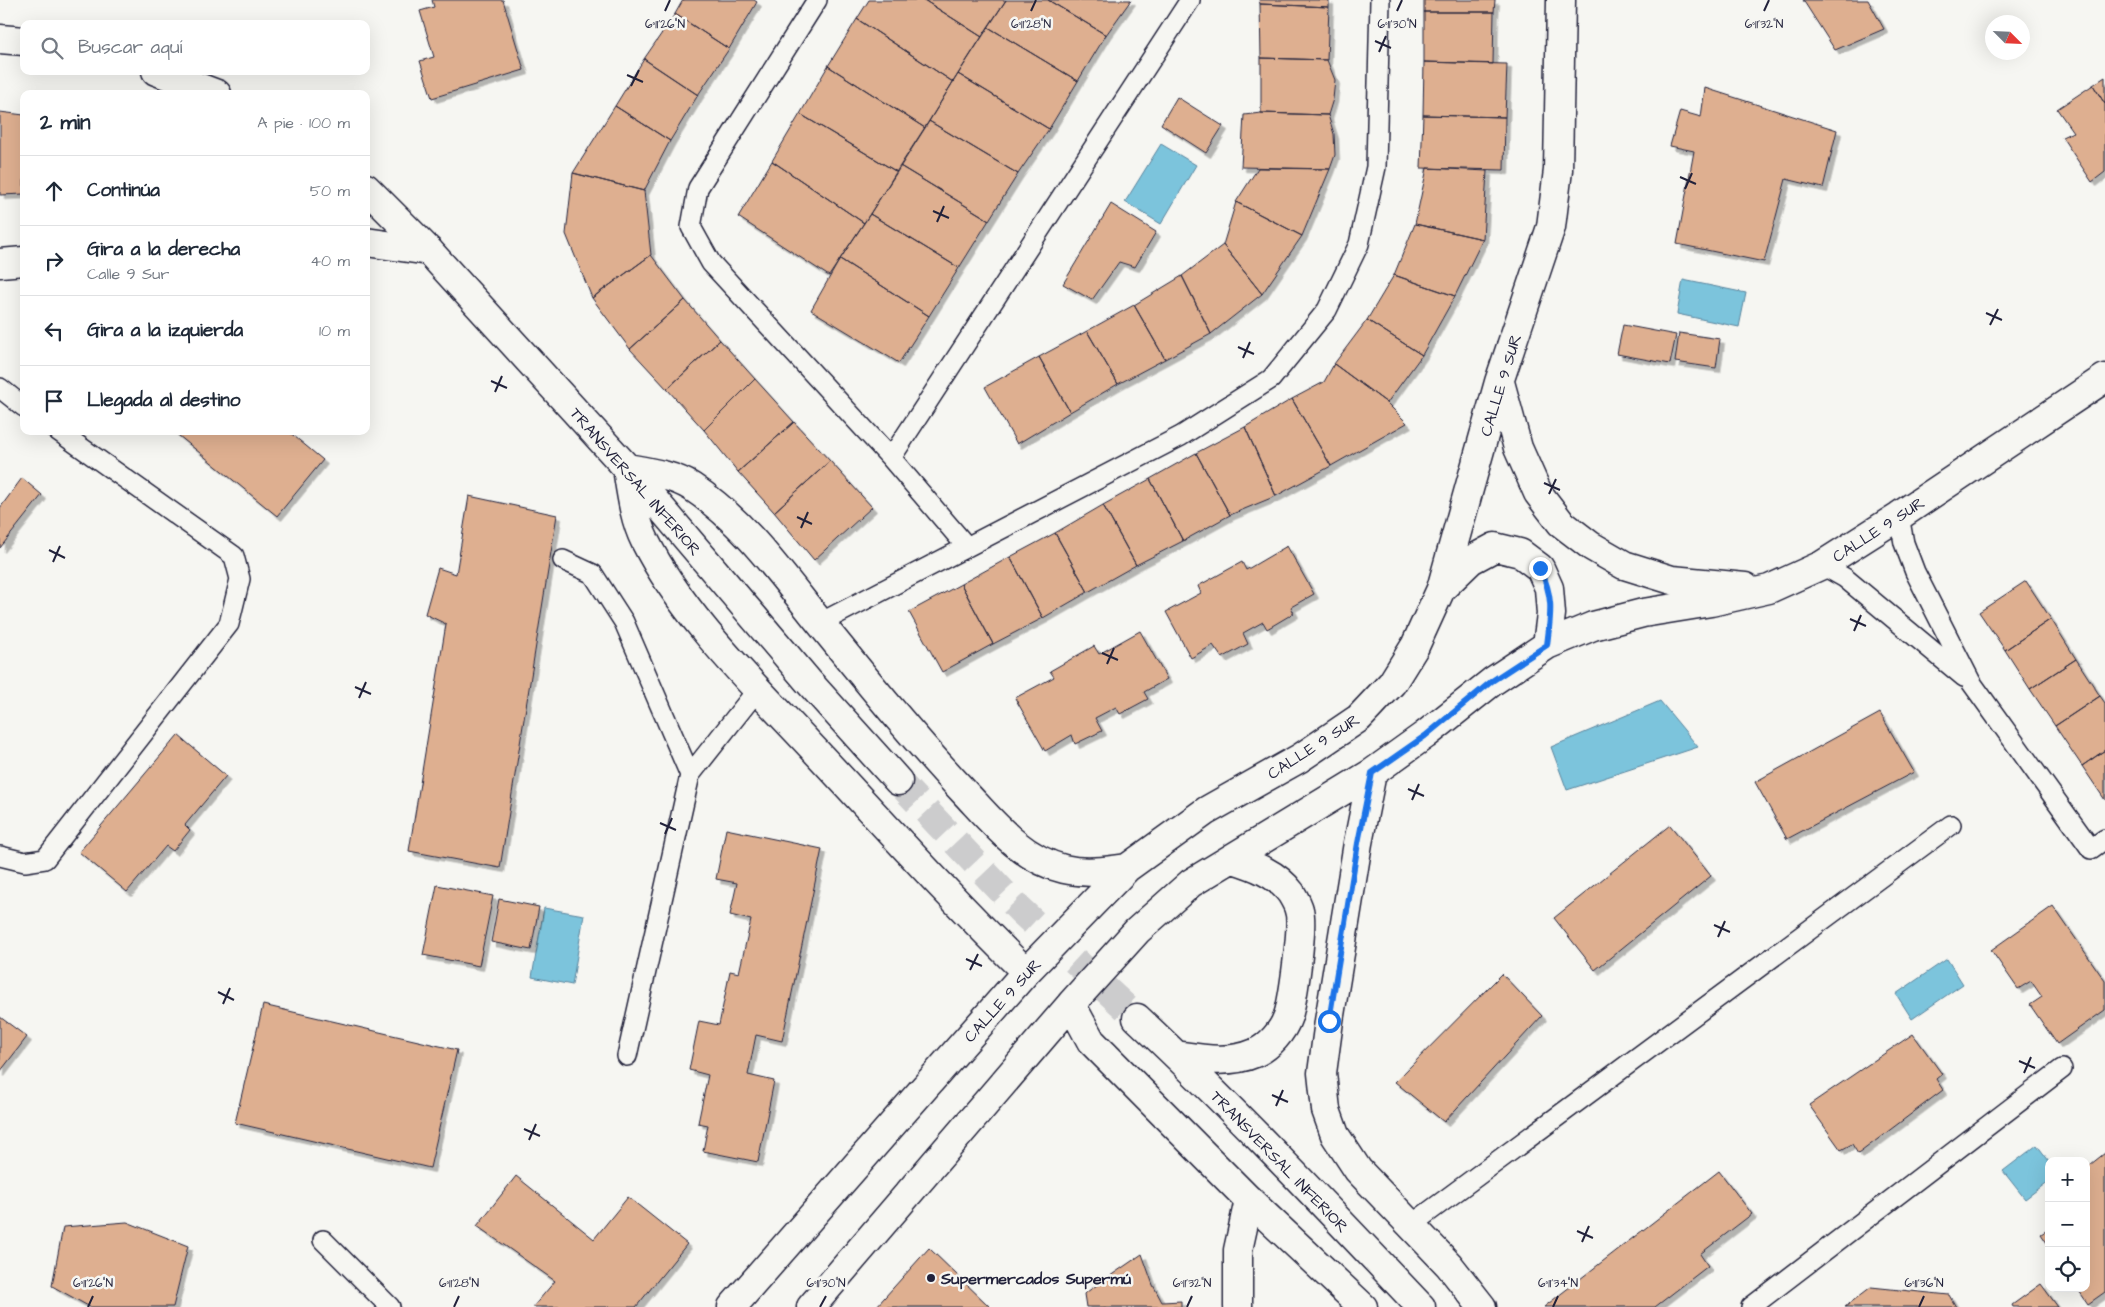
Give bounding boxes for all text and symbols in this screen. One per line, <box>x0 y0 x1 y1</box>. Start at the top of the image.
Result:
north arrow <box>1985 15 2030 60</box>
text: 6°11'26"N <box>645 16 685 33</box>
text: 6°11'28"N <box>1011 16 1052 33</box>
text: 6°11'30"N <box>1377 16 1417 33</box>
text: 6°11'32"N <box>1745 16 1784 33</box>
search box <box>20 20 370 75</box>
icon: search <box>38 34 66 62</box>
text: Buscar aquí <box>78 34 182 61</box>
text: 2 min <box>40 108 90 137</box>
text: A pie · 100 m <box>257 112 350 134</box>
icon: ahead <box>40 177 68 205</box>
text: Continúa <box>87 177 160 204</box>
text: 50 m <box>310 180 350 202</box>
text: Gira a la derecha <box>87 236 240 263</box>
icon: right <box>40 247 68 275</box>
text: 40 m <box>310 250 350 272</box>
text: Calle 9 Sur <box>87 263 169 285</box>
icon: left <box>40 317 68 345</box>
text: Gira a la izquierda <box>87 317 243 344</box>
text: 10 m <box>319 320 350 342</box>
street label: CALLE 9 SUR <box>1475 331 1527 439</box>
icon: arrive <box>40 387 68 415</box>
text: Llegada al destino <box>87 387 240 414</box>
street label: TRANSVERSAL INFERIOR <box>565 403 706 560</box>
street label: CALLE 9 SUR <box>1828 492 1929 568</box>
route end <box>1529 557 1552 580</box>
street label: CALLE 9 SUR <box>1263 709 1364 785</box>
street label: CALLE 9 SUR <box>959 954 1046 1047</box>
route start <box>1318 1010 1341 1033</box>
street label: TRANSVERSAL INFERIOR <box>1205 1086 1353 1238</box>
map controls <box>2045 1157 2090 1292</box>
button: + <box>2045 1157 2090 1202</box>
button: − <box>2045 1202 2090 1247</box>
button: locate <box>2045 1247 2090 1292</box>
place label: Supermercados Supermú <box>940 1268 1131 1290</box>
marker: Supermercados Supermú <box>925 1272 937 1284</box>
text: 6°11'26"N <box>73 1275 113 1292</box>
text: 6°11'28"N <box>439 1275 480 1292</box>
text: 6°11'30"N <box>806 1275 846 1292</box>
text: 6°11'32"N <box>1173 1275 1212 1292</box>
text: 6°11'34"N <box>1538 1275 1578 1292</box>
text: 6°11'36"N <box>1904 1275 1944 1292</box>

